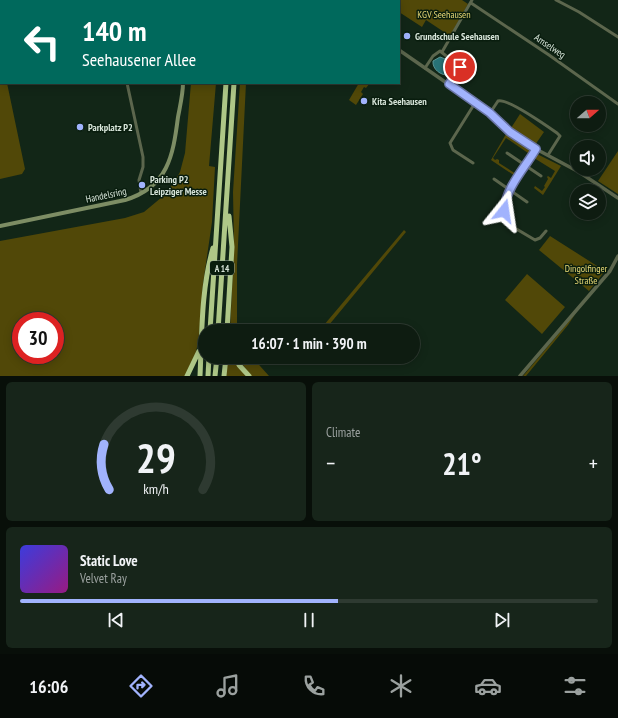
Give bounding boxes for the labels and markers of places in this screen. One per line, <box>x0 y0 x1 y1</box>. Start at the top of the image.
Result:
place label: Grundschule Seehausen <box>415 30 500 43</box>
marker: Grundschule Seehausen <box>402 31 412 41</box>
pin <box>443 50 477 84</box>
place label: Kita Seehausen <box>372 95 427 108</box>
marker: Kita Seehausen <box>359 96 369 106</box>
place label: Parkplatz P2 <box>88 121 133 134</box>
marker: Parkplatz P2 <box>75 122 85 132</box>
place label: Parking P2 Leipziger Messe <box>150 173 207 198</box>
marker: Parking P2 Leipziger Messe <box>137 180 147 190</box>

